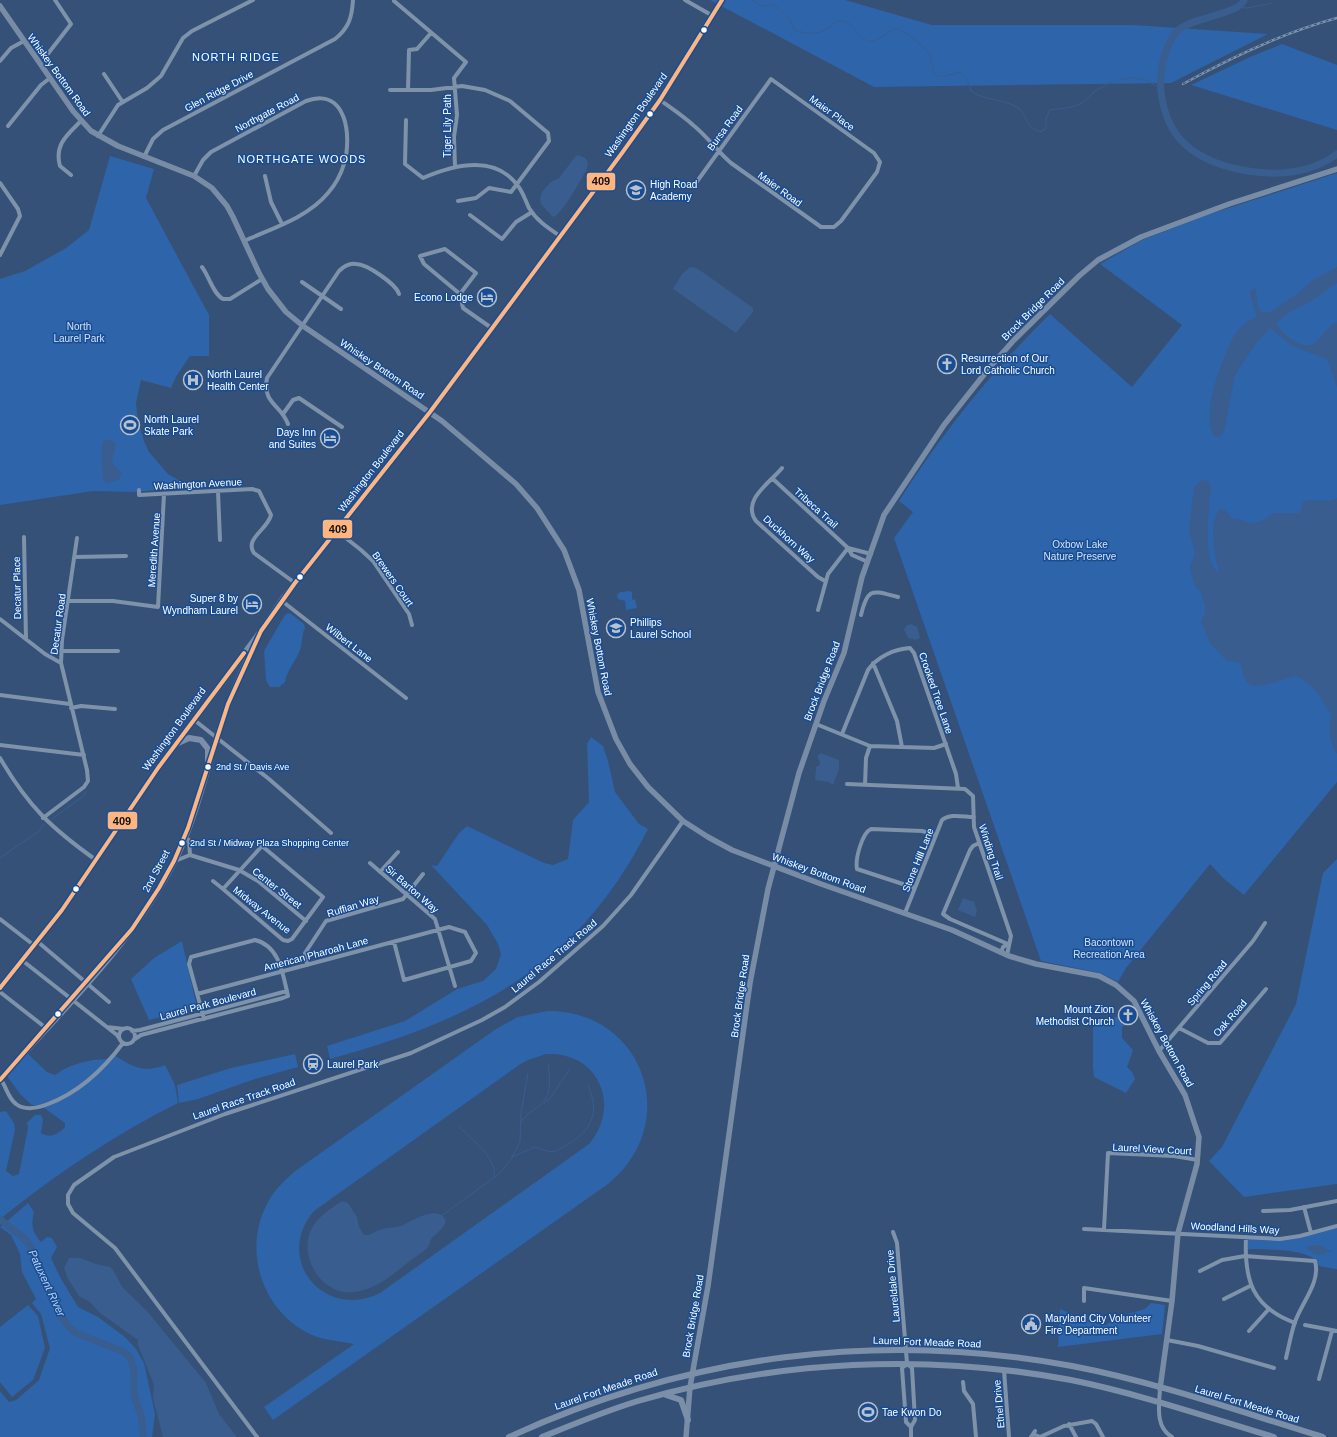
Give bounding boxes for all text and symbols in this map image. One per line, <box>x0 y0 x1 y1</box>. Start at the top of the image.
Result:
unlabelled marker <box>699 25 709 35</box>
street label: Whiskey Bottom Road <box>25 32 93 118</box>
district label: NORTH RIDGE <box>192 51 280 63</box>
street label: Glen Ridge Drive <box>183 68 256 114</box>
street label: Washington Boulevard <box>603 71 669 159</box>
street label: Northgate Road <box>233 92 301 134</box>
street label: Maier Place <box>807 93 857 133</box>
street label: Tiger Lily Path <box>442 94 453 158</box>
street label: Bursa Road <box>705 103 745 153</box>
unlabelled marker <box>645 109 655 119</box>
district label: NORTHGATE WOODS <box>238 153 366 165</box>
street label: Maier Road <box>756 169 804 209</box>
line badge: 409 <box>586 172 616 191</box>
text: 409 <box>592 175 610 187</box>
school or university icon: High Road Academy <box>625 179 647 201</box>
place label: High Road Academy <box>650 179 697 202</box>
street label: Brock Bridge Road <box>999 275 1067 343</box>
hotel icon: Econo Lodge <box>476 286 498 308</box>
place label: Econo Lodge <box>414 292 473 303</box>
park label: North Laurel Park <box>53 321 106 344</box>
street label: Whiskey Bottom Road <box>338 337 426 401</box>
church icon: Resurrection of Our Lord Catholic Church <box>936 353 958 375</box>
place label: Resurrection of Our Lord Catholic Church <box>961 353 1055 376</box>
hospital icon: North Laurel Health Center <box>182 369 204 391</box>
place label: North Laurel Health Center <box>207 369 269 392</box>
sports icon: North Laurel Skate Park <box>119 414 141 436</box>
place label: North Laurel Skate Park <box>144 414 199 437</box>
place label: Days Inn and Suites <box>269 427 316 450</box>
hotel icon: Days Inn and Suites <box>319 427 341 449</box>
street label: Washington Boulevard <box>336 428 406 514</box>
street label: Washington Avenue <box>154 476 243 492</box>
street label: Tribeca Trail <box>792 486 840 530</box>
street label: Meredith Avenue <box>146 512 162 588</box>
street label: Duckhorn Way <box>761 513 817 565</box>
line badge: 409 <box>322 519 353 539</box>
text: 409 <box>329 523 347 535</box>
park label: Oxbow Lake Nature Preserve <box>1044 539 1117 562</box>
street label: Brewers Court <box>370 550 416 609</box>
street label: Decatur Place <box>11 556 23 619</box>
unlabelled marker <box>295 572 305 582</box>
street label: Decatur Road <box>48 593 68 655</box>
place label: Super 8 by Wyndham Laurel <box>162 593 238 616</box>
hotel icon: Super 8 by Wyndham Laurel <box>241 593 263 615</box>
street label: Whiskey Bottom Road <box>584 597 614 697</box>
school or university icon: Phillips Laurel School <box>605 617 627 639</box>
place label: Phillips Laurel School <box>630 617 691 640</box>
street label: Wilbert Lane <box>323 621 375 665</box>
street label: Brock Bridge Road <box>802 640 842 722</box>
street label: Crooked Tree Lane <box>917 651 955 736</box>
street label: Washington Boulevard <box>140 685 208 773</box>
marker: 2nd St / Davis Ave <box>203 762 213 772</box>
place label: 2nd St / Davis Ave <box>216 762 289 772</box>
line badge: 409 <box>107 811 138 830</box>
text: 409 <box>113 815 131 827</box>
street label: Winding Trail <box>977 823 1005 881</box>
street label: Stone Hill Lane <box>900 826 936 894</box>
marker: 2nd St / Midway Plaza Shopping Center <box>177 838 187 848</box>
place label: 2nd St / Midway Plaza Shopping Center <box>190 838 349 848</box>
street label: 2nd Street <box>140 848 172 894</box>
street label: Whiskey Bottom Road <box>771 851 867 895</box>
street label: Sir Barton Way <box>383 863 441 915</box>
street label: Center Street <box>250 865 304 911</box>
unlabelled marker <box>71 884 81 894</box>
street label: Midway Avenue <box>231 884 293 936</box>
street label: Ruffian Way <box>326 893 380 919</box>
street label: Laurel Race Track Road <box>509 917 599 995</box>
street label: American Pharoah Lane <box>262 935 370 973</box>
park label: Bacontown Recreation Area <box>1073 937 1145 960</box>
street label: Brock Bridge Road <box>729 954 751 1038</box>
street label: Spring Road <box>1185 958 1229 1008</box>
street label: Laurel Park Boulevard <box>159 986 257 1022</box>
street label: Whiskey Bottom Road <box>1138 997 1196 1089</box>
street label: Oak Road <box>1211 997 1249 1039</box>
place label: Mount Zion Methodist Church <box>1036 1004 1114 1027</box>
church icon: Mount Zion Methodist Church <box>1117 1004 1139 1026</box>
unlabelled marker <box>53 1009 63 1019</box>
station icon: Laurel Park <box>302 1053 324 1075</box>
place label: Laurel Park <box>327 1059 379 1070</box>
street label: Laurel Race Track Road <box>191 1076 297 1122</box>
street label: Laurel View Court <box>1112 1141 1192 1157</box>
street label: Woodland Hills Way <box>1190 1220 1280 1236</box>
water label: Patuxent River <box>26 1248 68 1319</box>
street label: Laureldale Drive <box>884 1249 902 1323</box>
street label: Brock Bridge Road <box>680 1274 706 1358</box>
public building icon: Maryland City Volunteer Fire Department <box>1020 1313 1042 1335</box>
place label: Maryland City Volunteer Fire Department <box>1045 1313 1152 1336</box>
street label: Laurel Fort Meade Road <box>873 1335 981 1349</box>
street label: Laurel Fort Meade Road <box>553 1366 659 1412</box>
street label: Ethel Drive <box>991 1379 1007 1429</box>
street label: Laurel Fort Meade Road <box>1194 1383 1300 1425</box>
sports icon: Tae Kwon Do <box>857 1401 879 1423</box>
place label: Tae Kwon Do <box>882 1407 942 1418</box>

